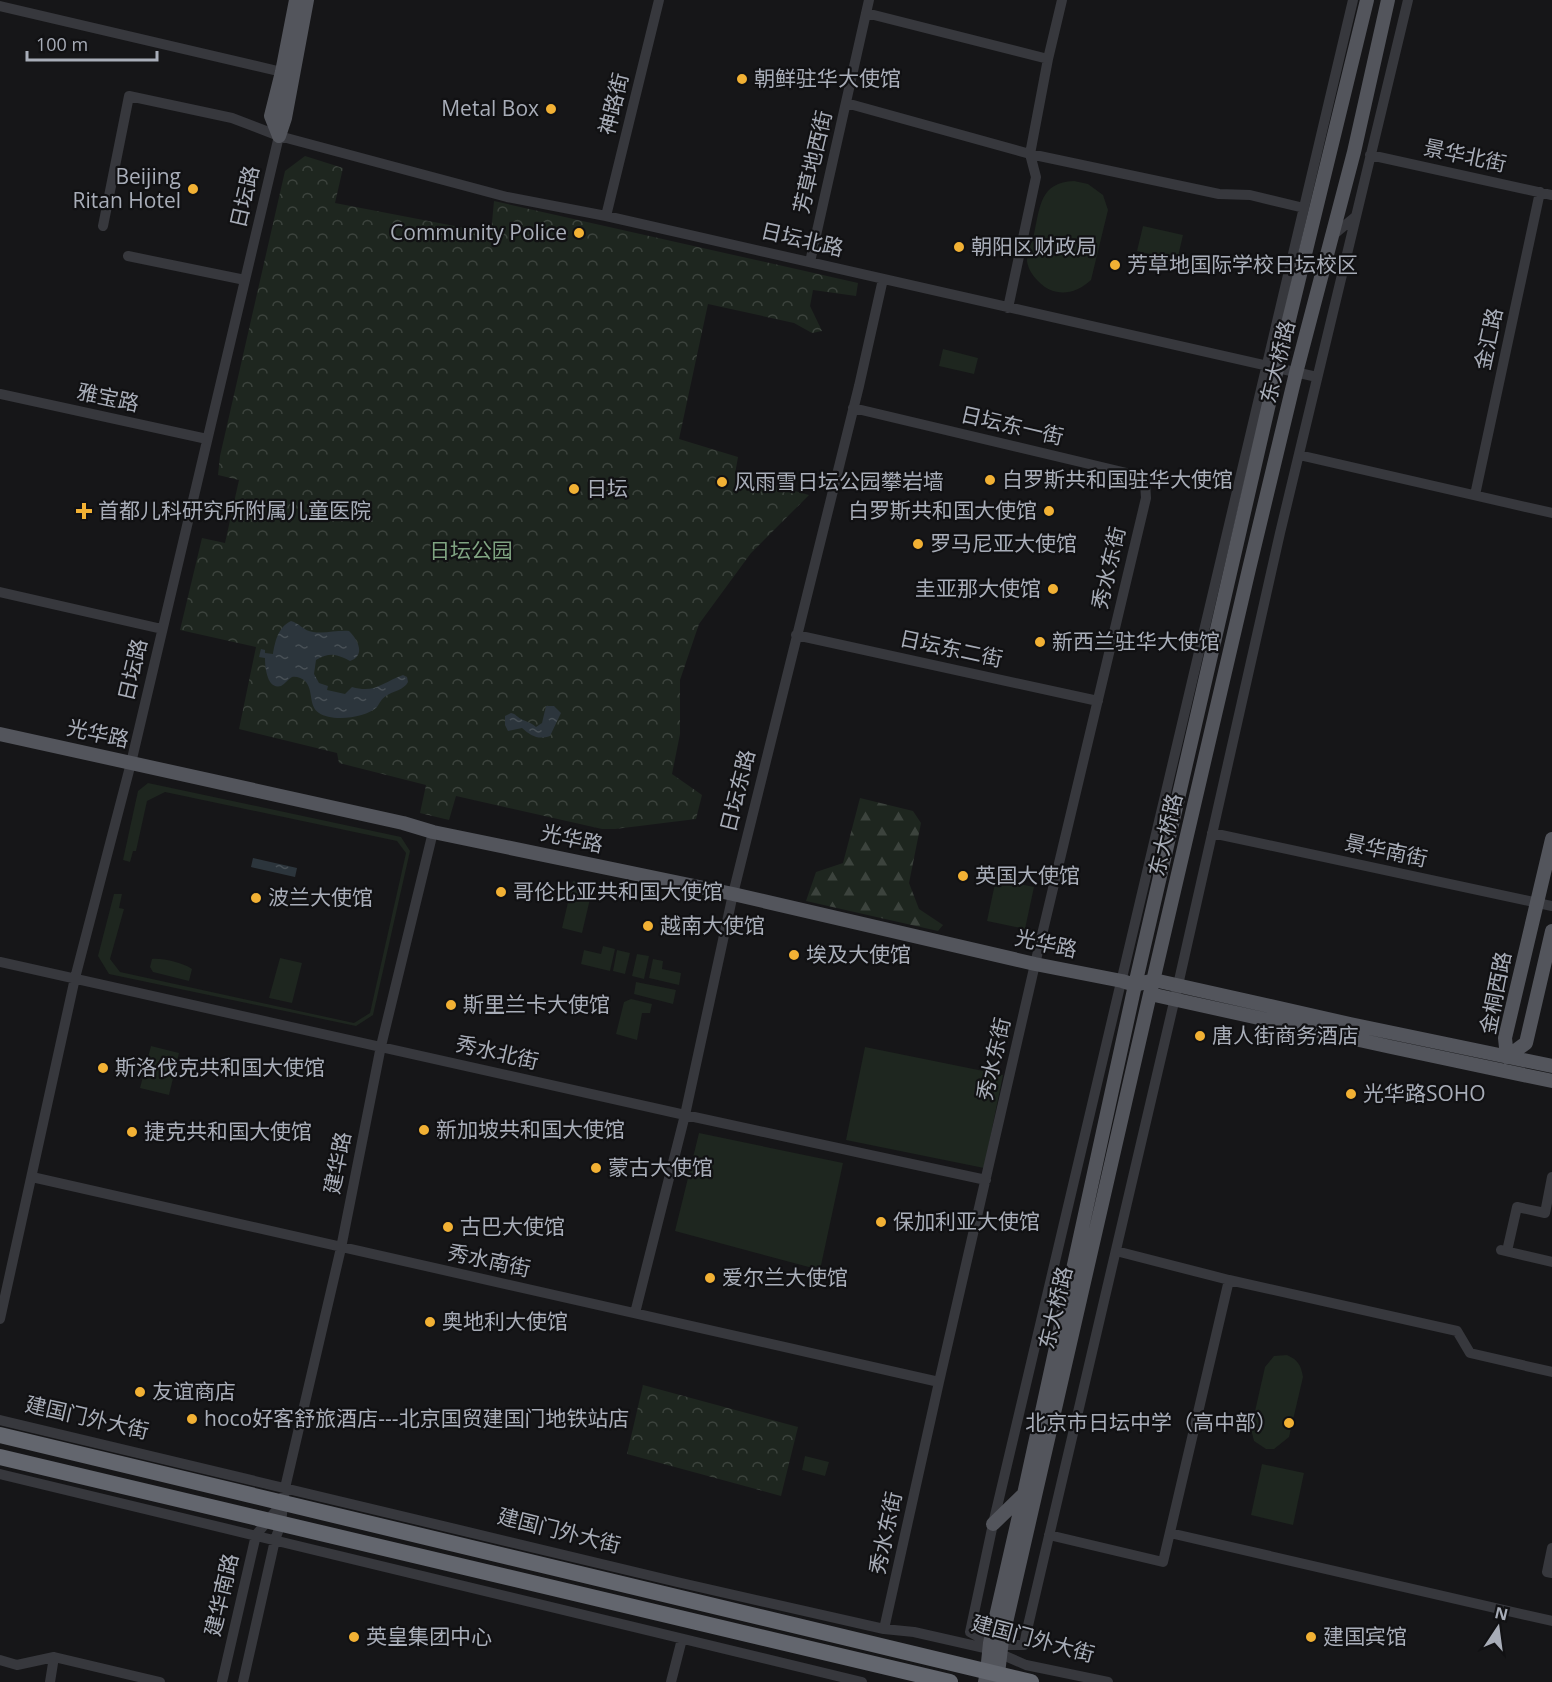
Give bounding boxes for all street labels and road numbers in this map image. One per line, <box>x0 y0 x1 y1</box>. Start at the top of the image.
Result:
street label: 神路街 <box>592 70 634 138</box>
street label: 芳草地西街 <box>787 107 837 216</box>
street label: 景华北街 <box>1421 133 1509 177</box>
street label: 日坛路 <box>223 163 265 231</box>
street label: 日坛北路 <box>758 216 846 262</box>
street label: 金汇路 <box>1468 305 1508 373</box>
street label: 东大桥路 <box>1253 318 1301 406</box>
street label: 雅宝路 <box>74 377 142 417</box>
street label: 日坛东一街 <box>958 400 1067 450</box>
street label: 秀水东街 <box>1085 524 1131 612</box>
street label: 日坛东二街 <box>897 623 1005 673</box>
street label: 日坛路 <box>111 636 153 704</box>
street label: 光华路 <box>64 713 132 753</box>
street label: 日坛东路 <box>713 747 761 835</box>
street label: 东大桥路 <box>1142 791 1188 879</box>
street label: 光华路 <box>538 818 606 858</box>
street label: 景华南街 <box>1342 828 1430 872</box>
street label: 光华路 <box>1012 923 1080 963</box>
street label: 金桐西路 <box>1473 949 1517 1037</box>
street label: 秀水东街 <box>970 1015 1016 1103</box>
street label: 秀水北街 <box>453 1029 541 1075</box>
street label: 建华路 <box>317 1129 357 1196</box>
street label: 秀水南街 <box>445 1238 533 1282</box>
street label: 东大桥路 <box>1032 1264 1078 1352</box>
street label: 建国门外大街 <box>23 1389 152 1445</box>
street label: 秀水东街 <box>863 1489 907 1577</box>
street label: 建国门外大街 <box>495 1501 624 1559</box>
street label: 建华南路 <box>198 1551 244 1639</box>
street label: 建国门外大街 <box>969 1608 1098 1668</box>

